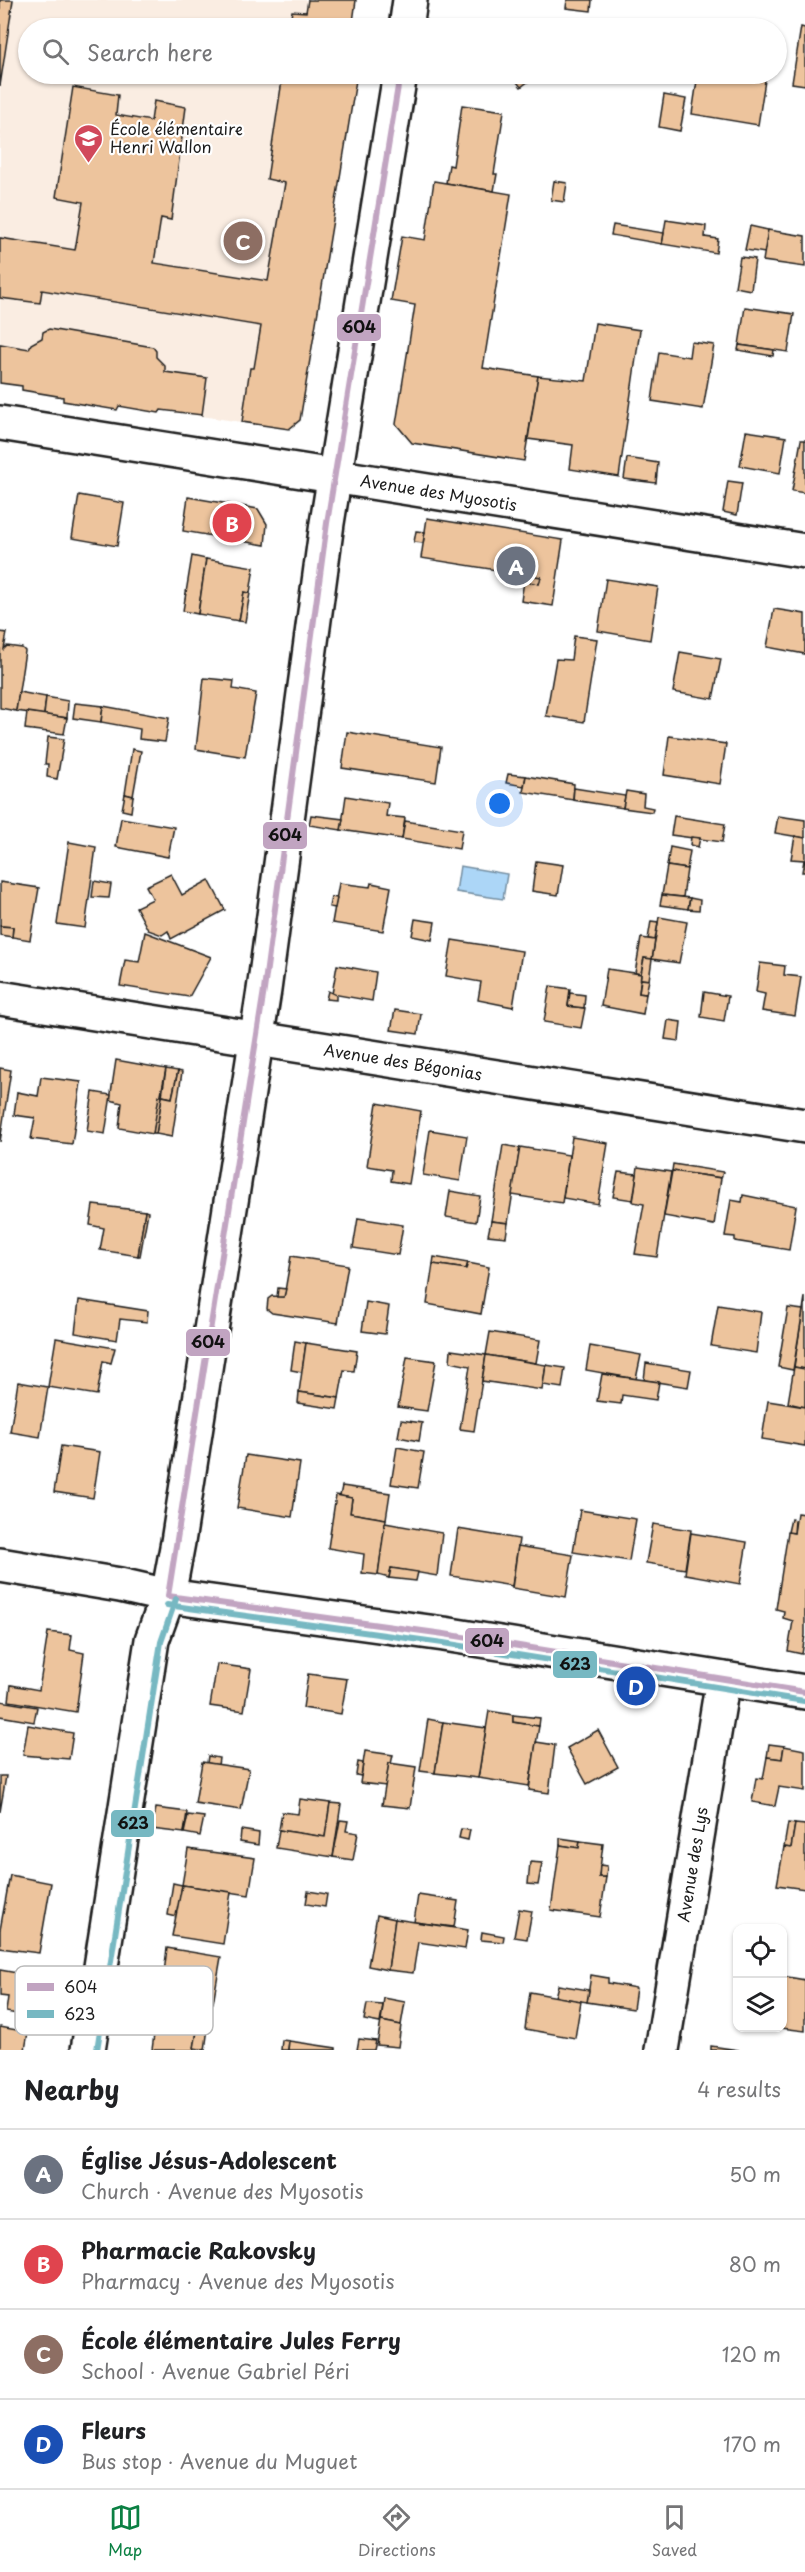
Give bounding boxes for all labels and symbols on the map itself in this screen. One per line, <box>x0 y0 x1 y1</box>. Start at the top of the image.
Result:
place label: École élémentaire Henri Wallon <box>110 116 243 158</box>
school or university icon: École élémentaire Henri Wallon <box>73 122 105 164</box>
pin: C <box>224 218 262 264</box>
line badge: 604 <box>336 313 382 342</box>
text: 604 <box>342 314 376 338</box>
street label: Avenue des Myosotis <box>359 467 519 516</box>
pin: B <box>212 500 252 546</box>
pin: A <box>496 544 536 588</box>
your location <box>485 789 514 818</box>
line badge: 604 <box>262 821 308 850</box>
text: 604 <box>268 822 302 846</box>
street label: Avenue des Bégonias <box>322 1037 484 1085</box>
line badge: 604 <box>185 1328 231 1357</box>
text: 604 <box>191 1329 225 1353</box>
line badge: 604 <box>464 1627 510 1655</box>
text: 604 <box>470 1628 504 1652</box>
line badge: 623 <box>552 1650 598 1679</box>
text: 623 <box>559 1651 591 1675</box>
pin: D <box>616 1664 656 1708</box>
street label: Avenue des Lys <box>670 1805 713 1923</box>
line badge: 623 <box>110 1809 155 1838</box>
text: 623 <box>117 1810 149 1834</box>
legend <box>15 1966 213 2035</box>
text: 604 <box>64 1974 98 1998</box>
text: 623 <box>64 2001 95 2025</box>

